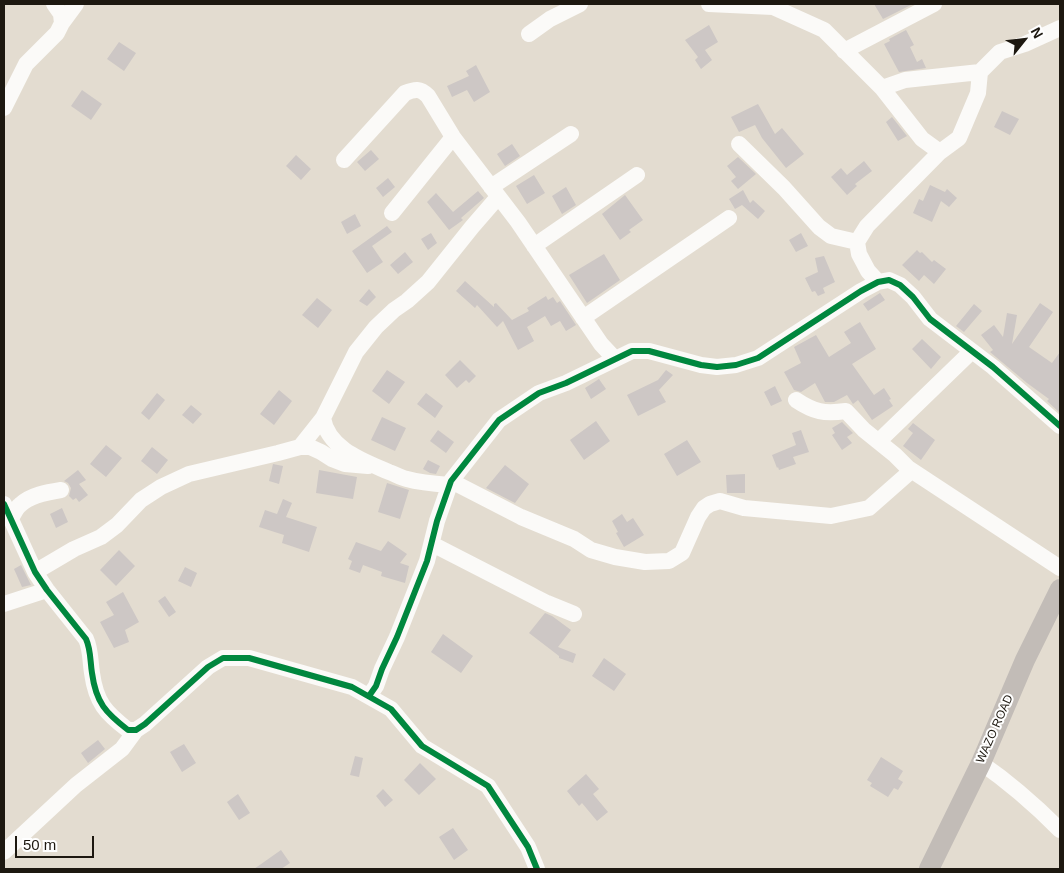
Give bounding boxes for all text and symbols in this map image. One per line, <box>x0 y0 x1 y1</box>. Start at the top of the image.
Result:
north arrow <box>999 15 1049 65</box>
text: N <box>1028 24 1047 41</box>
street label: WAZO ROAD <box>973 692 1017 766</box>
scale bar <box>18 826 96 858</box>
text: 50 m <box>23 836 56 853</box>

